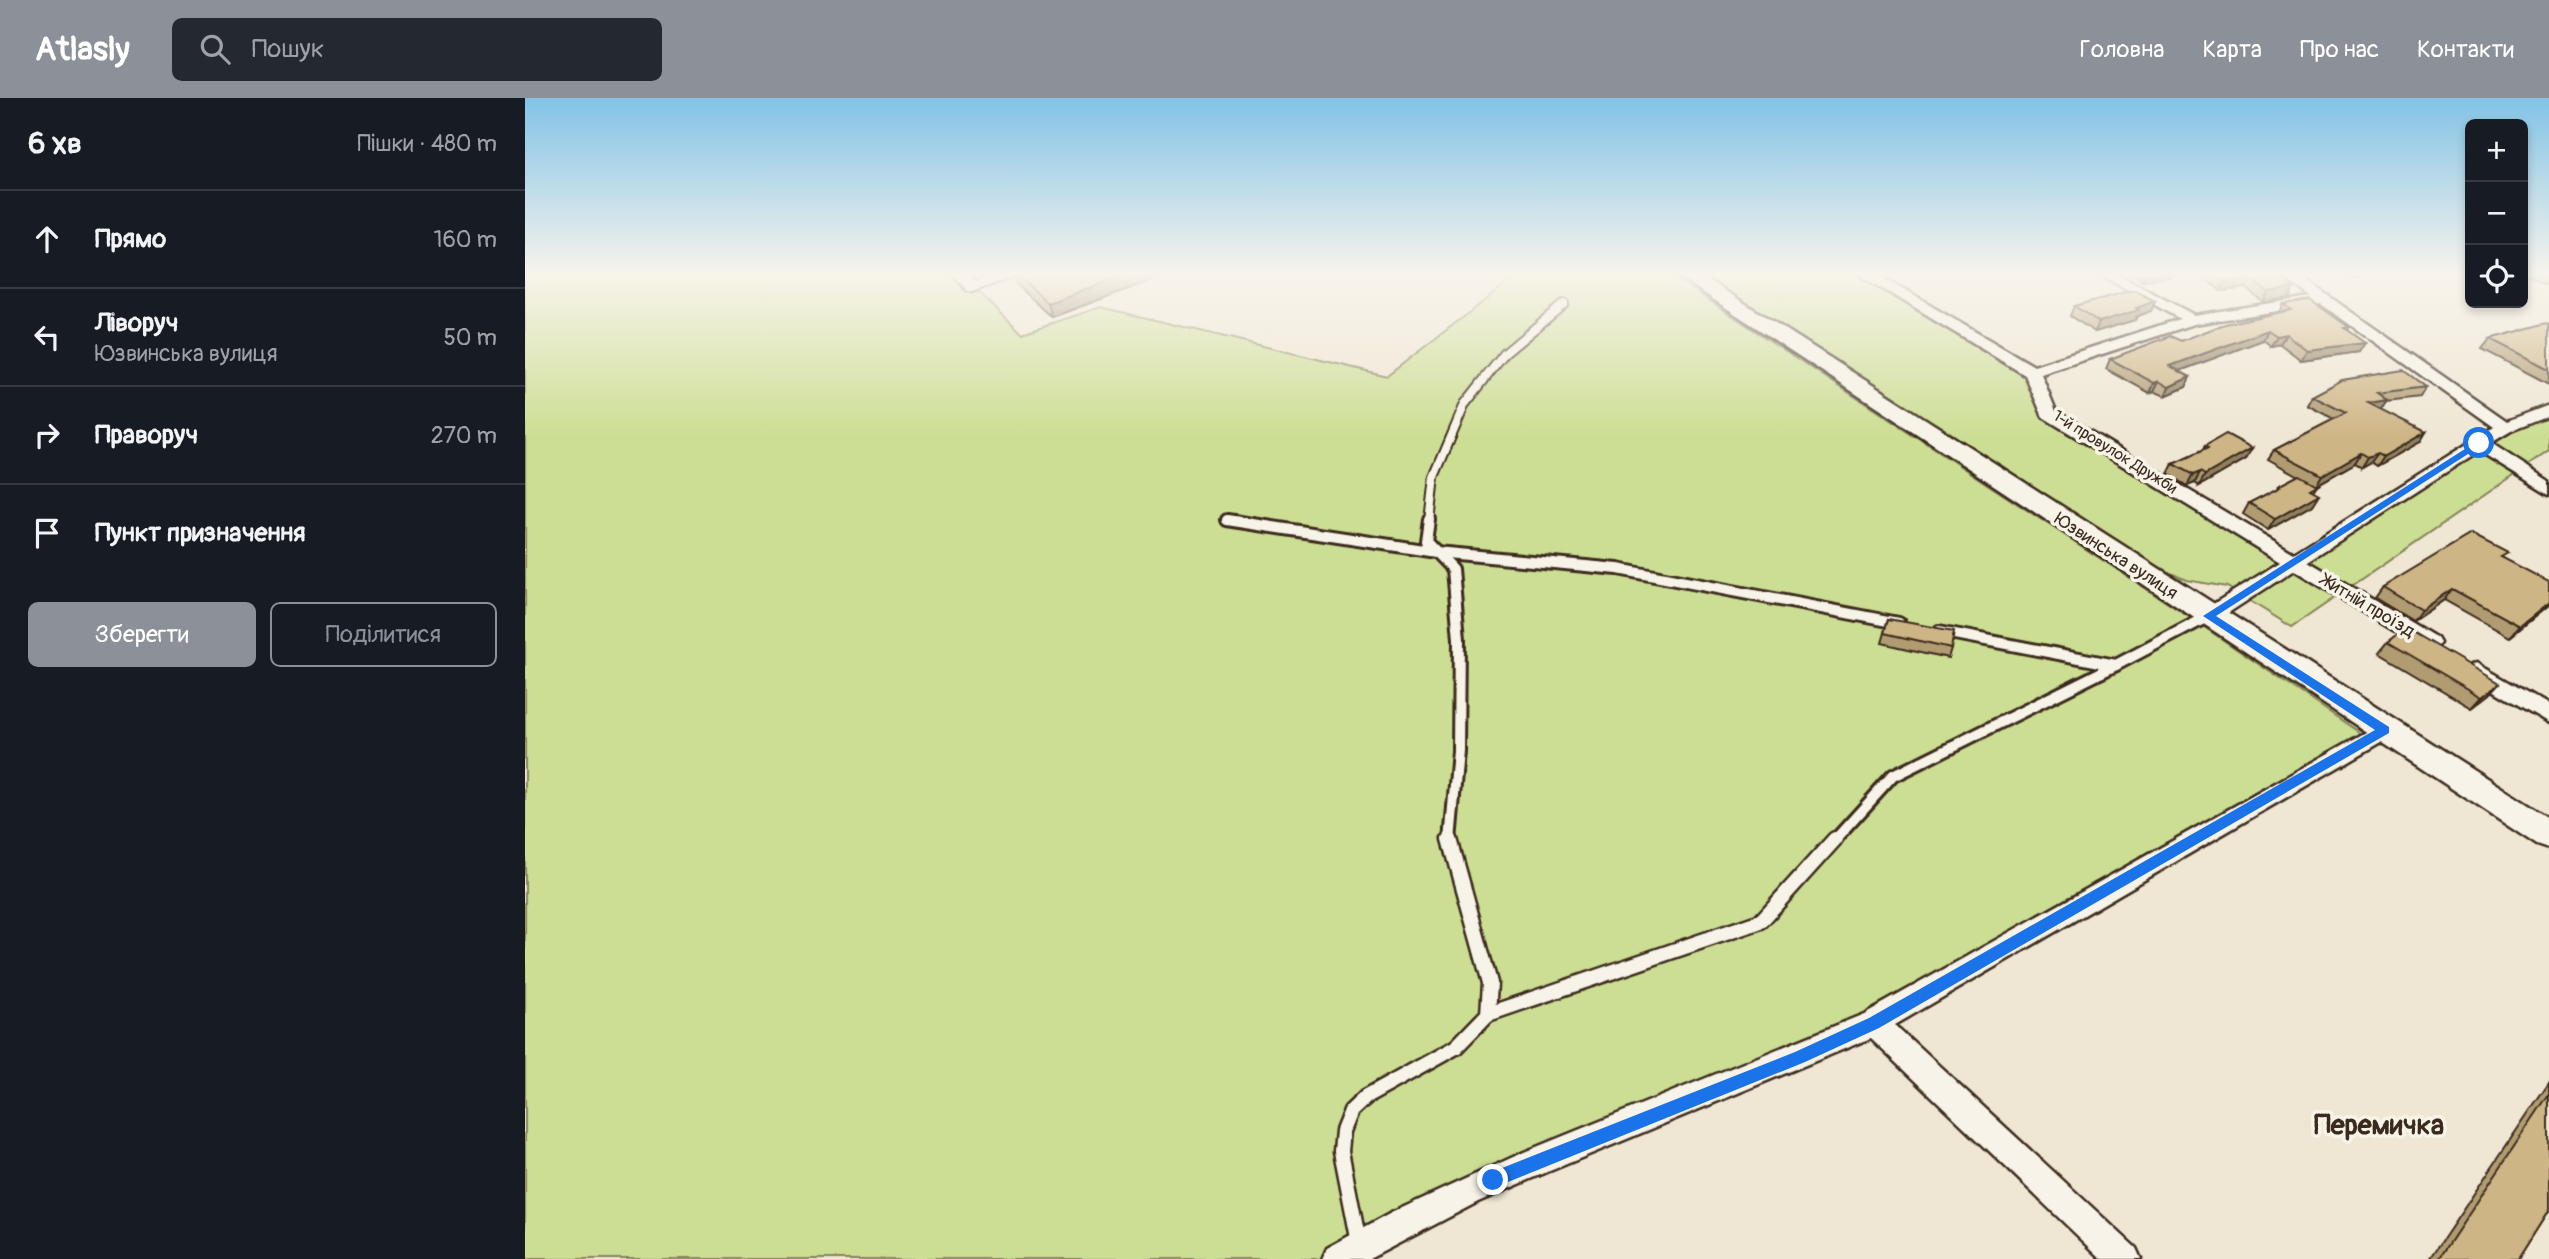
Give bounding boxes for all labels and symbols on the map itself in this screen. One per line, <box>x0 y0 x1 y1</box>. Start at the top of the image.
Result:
street label: 1-й провулок Дружби <box>2049 406 2181 498</box>
route start <box>2463 427 2494 458</box>
street label: Юзвинська вулиця <box>2050 507 2182 605</box>
street label: Житній проїзд <box>2314 567 2419 643</box>
district label: Перемичка <box>2314 1108 2444 1143</box>
route end <box>1477 1164 1508 1195</box>

